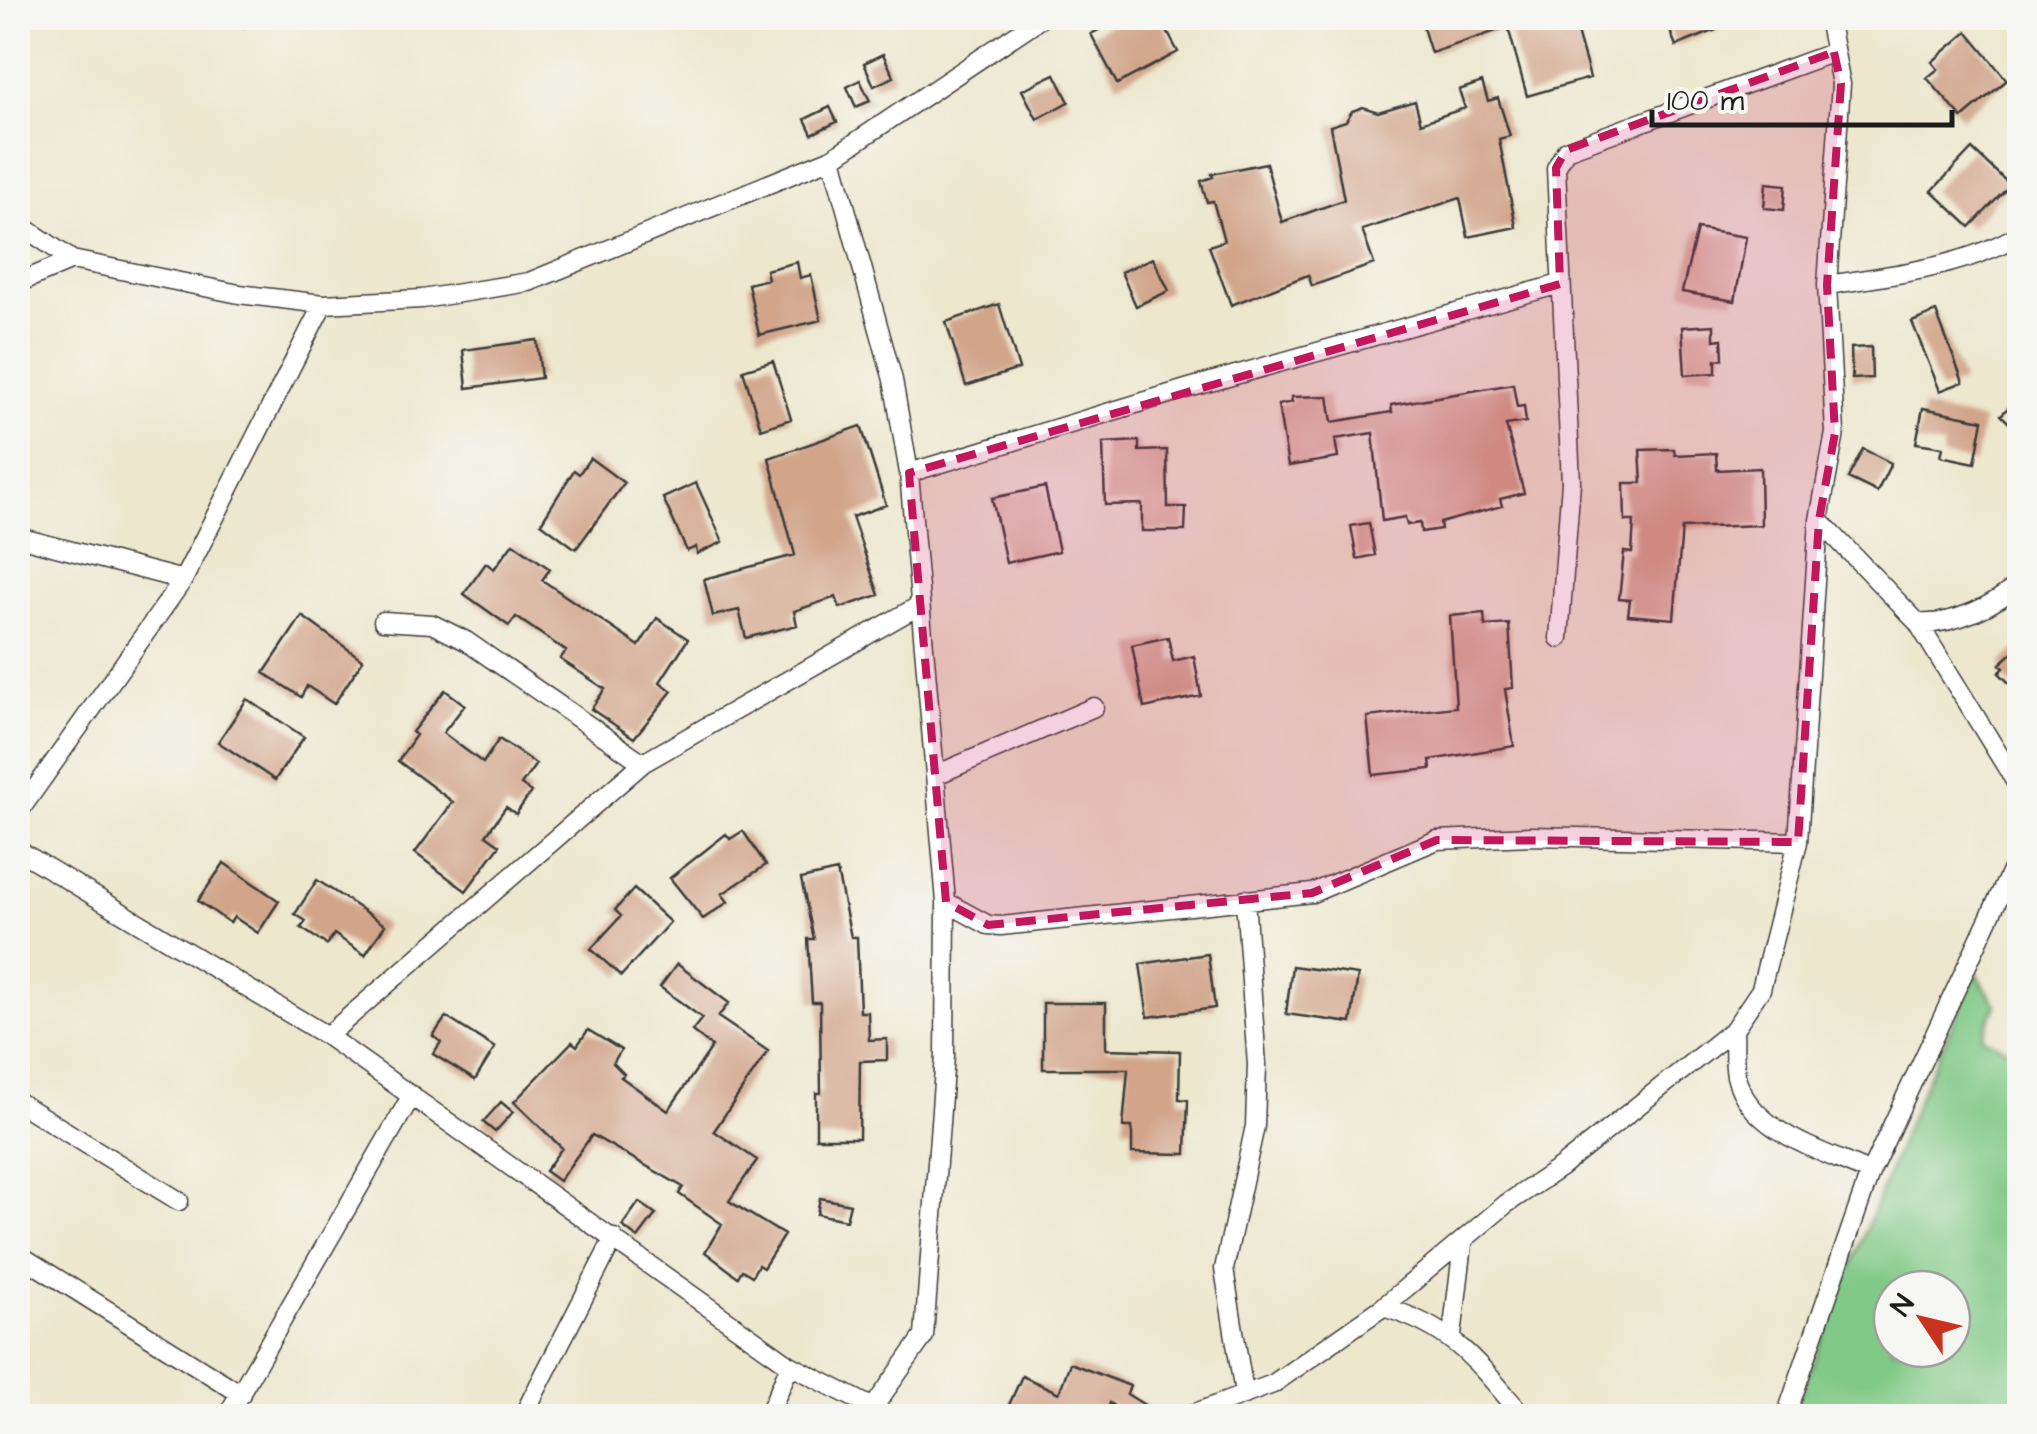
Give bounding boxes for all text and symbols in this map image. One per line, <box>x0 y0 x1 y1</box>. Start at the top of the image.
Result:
scale bar <box>1652 65 1952 127</box>
text: 100 m <box>1667 80 1745 122</box>
north arrow <box>1872 1269 1972 1369</box>
text: N <box>1882 1287 1924 1324</box>

